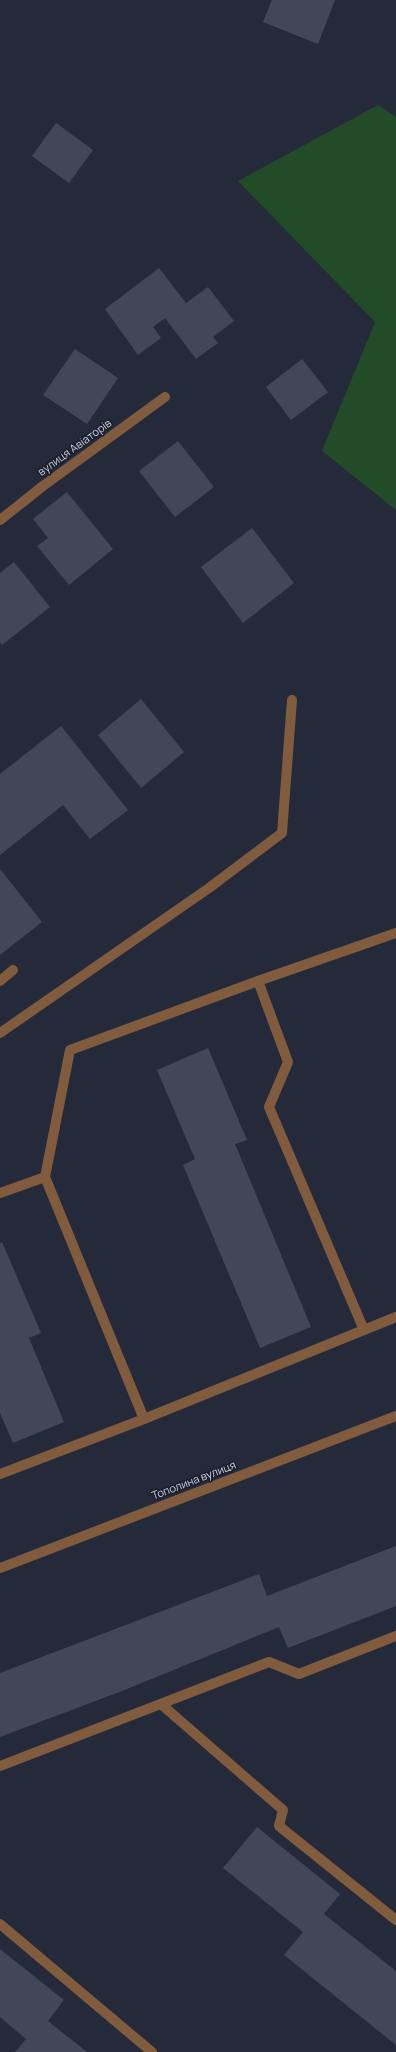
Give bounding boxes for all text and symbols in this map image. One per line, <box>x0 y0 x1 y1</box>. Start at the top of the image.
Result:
street label: вулиця Авіаторів <box>36 417 114 479</box>
street label: Тополина вулиця <box>150 1459 238 1503</box>

